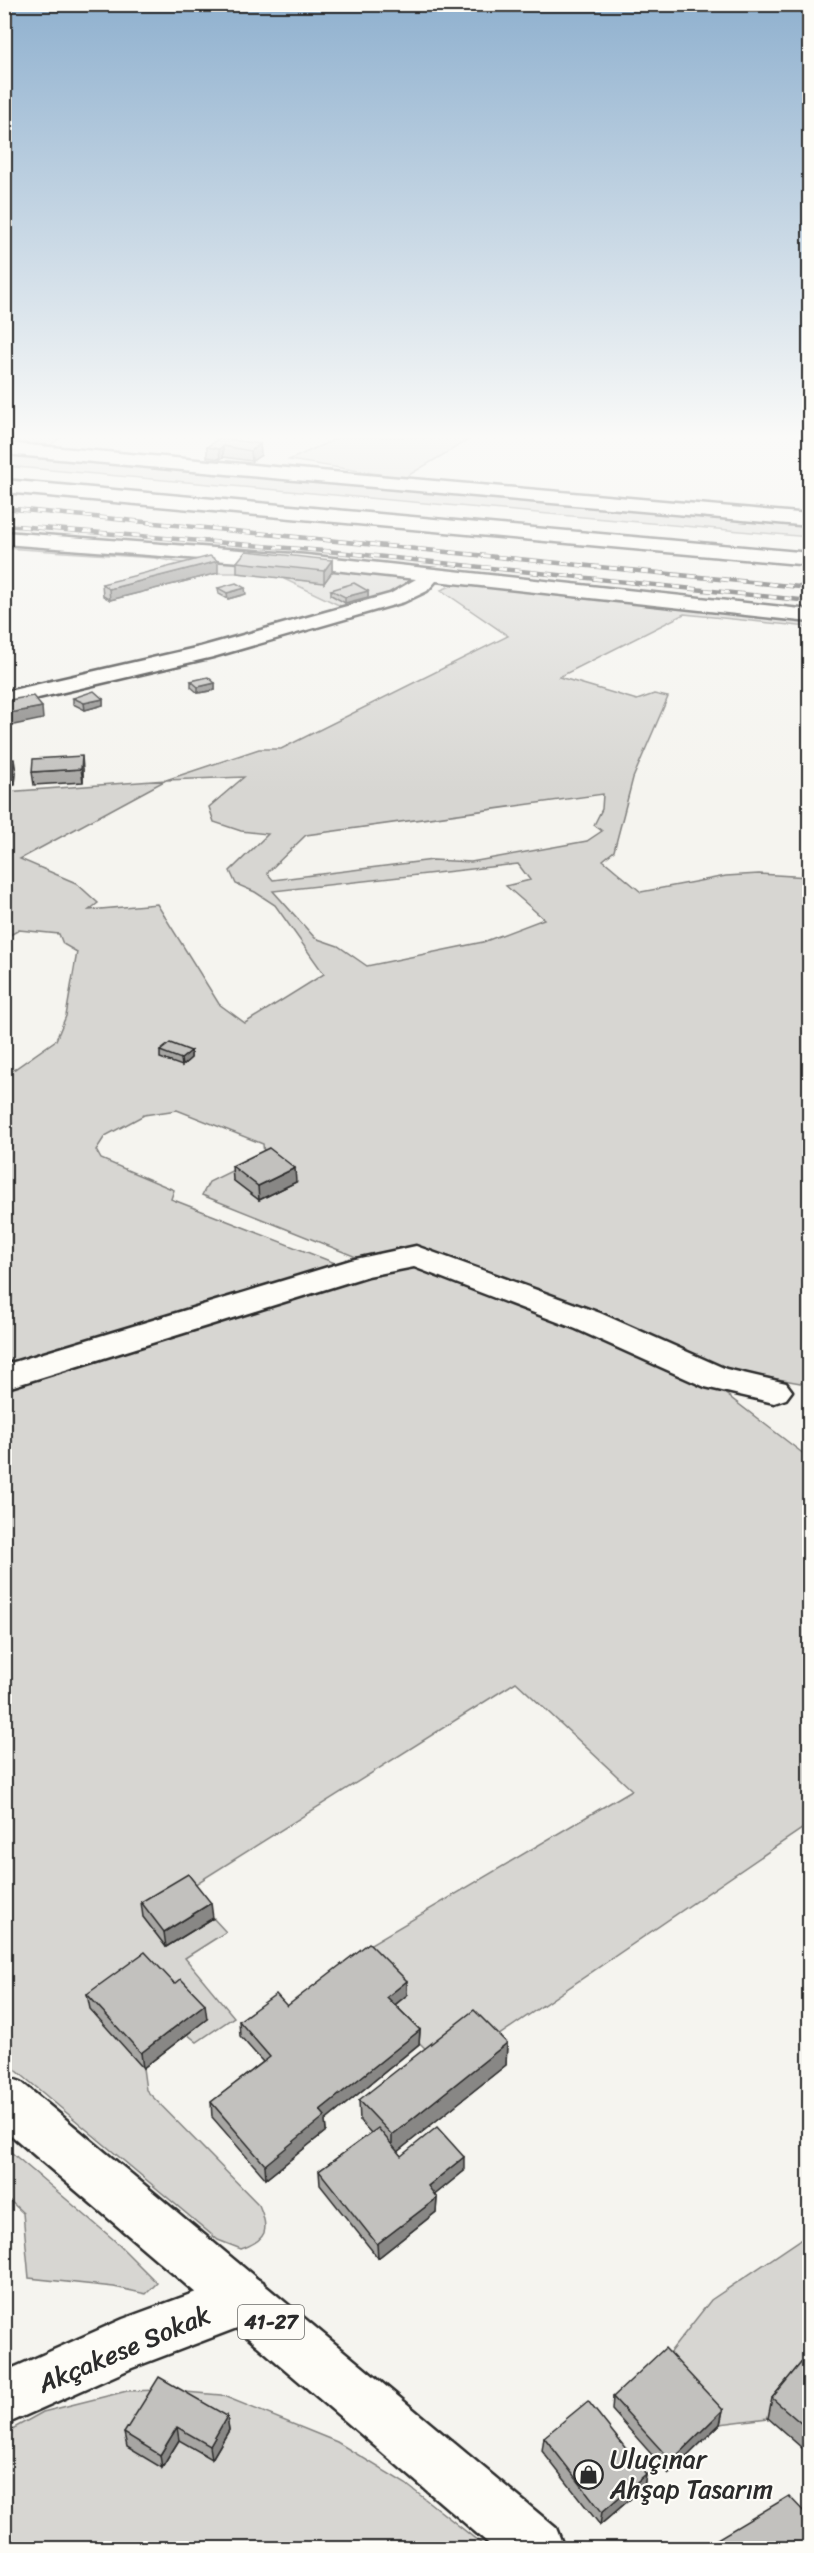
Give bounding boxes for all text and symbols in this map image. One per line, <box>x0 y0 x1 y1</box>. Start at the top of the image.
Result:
street label: Akçakese Sokak <box>29 2292 218 2407</box>
road number: 41-27 <box>238 2305 304 2339</box>
place label: Uluçınar Ahşap Tasarım <box>609 2436 773 2512</box>
shop icon: Uluçınar Ahşap Tasarım <box>573 2458 605 2490</box>

